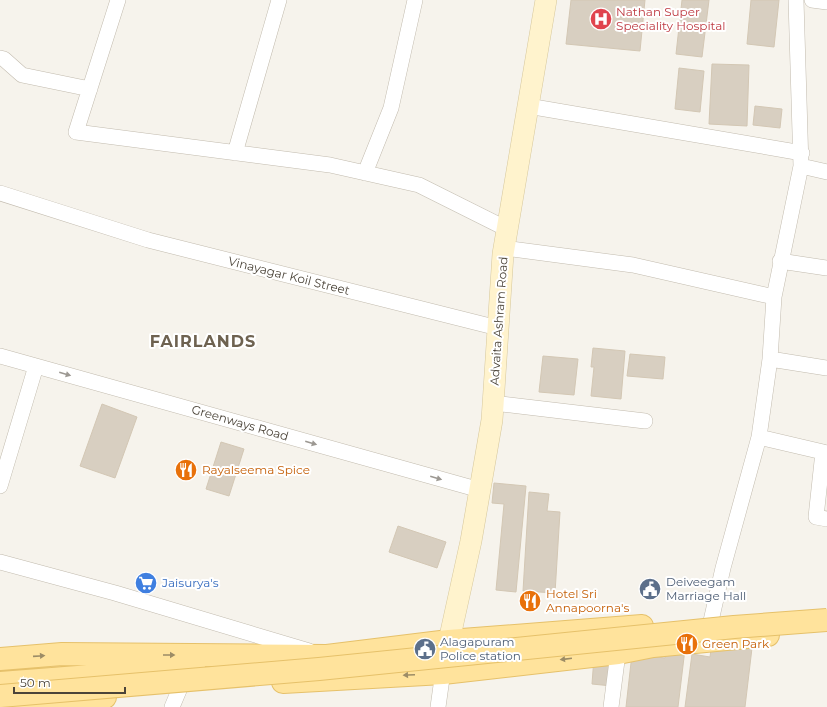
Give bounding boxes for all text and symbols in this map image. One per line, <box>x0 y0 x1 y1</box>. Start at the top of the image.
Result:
place label: Nathan Super Speciality Hospital <box>616 4 726 33</box>
hospital icon: Nathan Super Speciality Hospital <box>588 6 614 32</box>
street label: Vinayagar Koil Street <box>227 253 352 298</box>
street label: Advaita Ashram Road <box>487 256 510 386</box>
district label: FAIRLANDS <box>150 332 256 351</box>
one-way arrow <box>59 371 71 377</box>
street label: Greenways Road <box>190 401 290 444</box>
one-way arrow <box>305 440 317 446</box>
restaurant icon: Rayalseema Spice <box>173 457 199 483</box>
place label: Rayalseema Spice <box>202 462 310 477</box>
one-way arrow <box>430 475 442 481</box>
supermarket icon: Jaisurya's <box>133 570 159 596</box>
place label: Deiveegam Marriage Hall <box>666 574 746 603</box>
place label: Jaisurya's <box>161 575 219 590</box>
public building icon: Deiveegam Marriage Hall <box>637 576 663 602</box>
place label: Hotel Sri Annapoorna's <box>546 586 629 615</box>
restaurant icon: Hotel Sri Annapoorna's <box>517 588 543 614</box>
restaurant icon: Green Park <box>674 631 700 657</box>
place label: Alagapuram Police station <box>440 634 521 663</box>
public building icon: Alagapuram Police station <box>412 636 438 662</box>
place label: Green Park <box>702 636 770 651</box>
one-way arrow <box>33 652 45 659</box>
one-way arrow <box>163 652 176 658</box>
one-way arrow <box>560 656 572 662</box>
scale bar <box>14 669 125 695</box>
one-way arrow <box>403 672 415 679</box>
text: 50 m <box>20 675 51 690</box>

